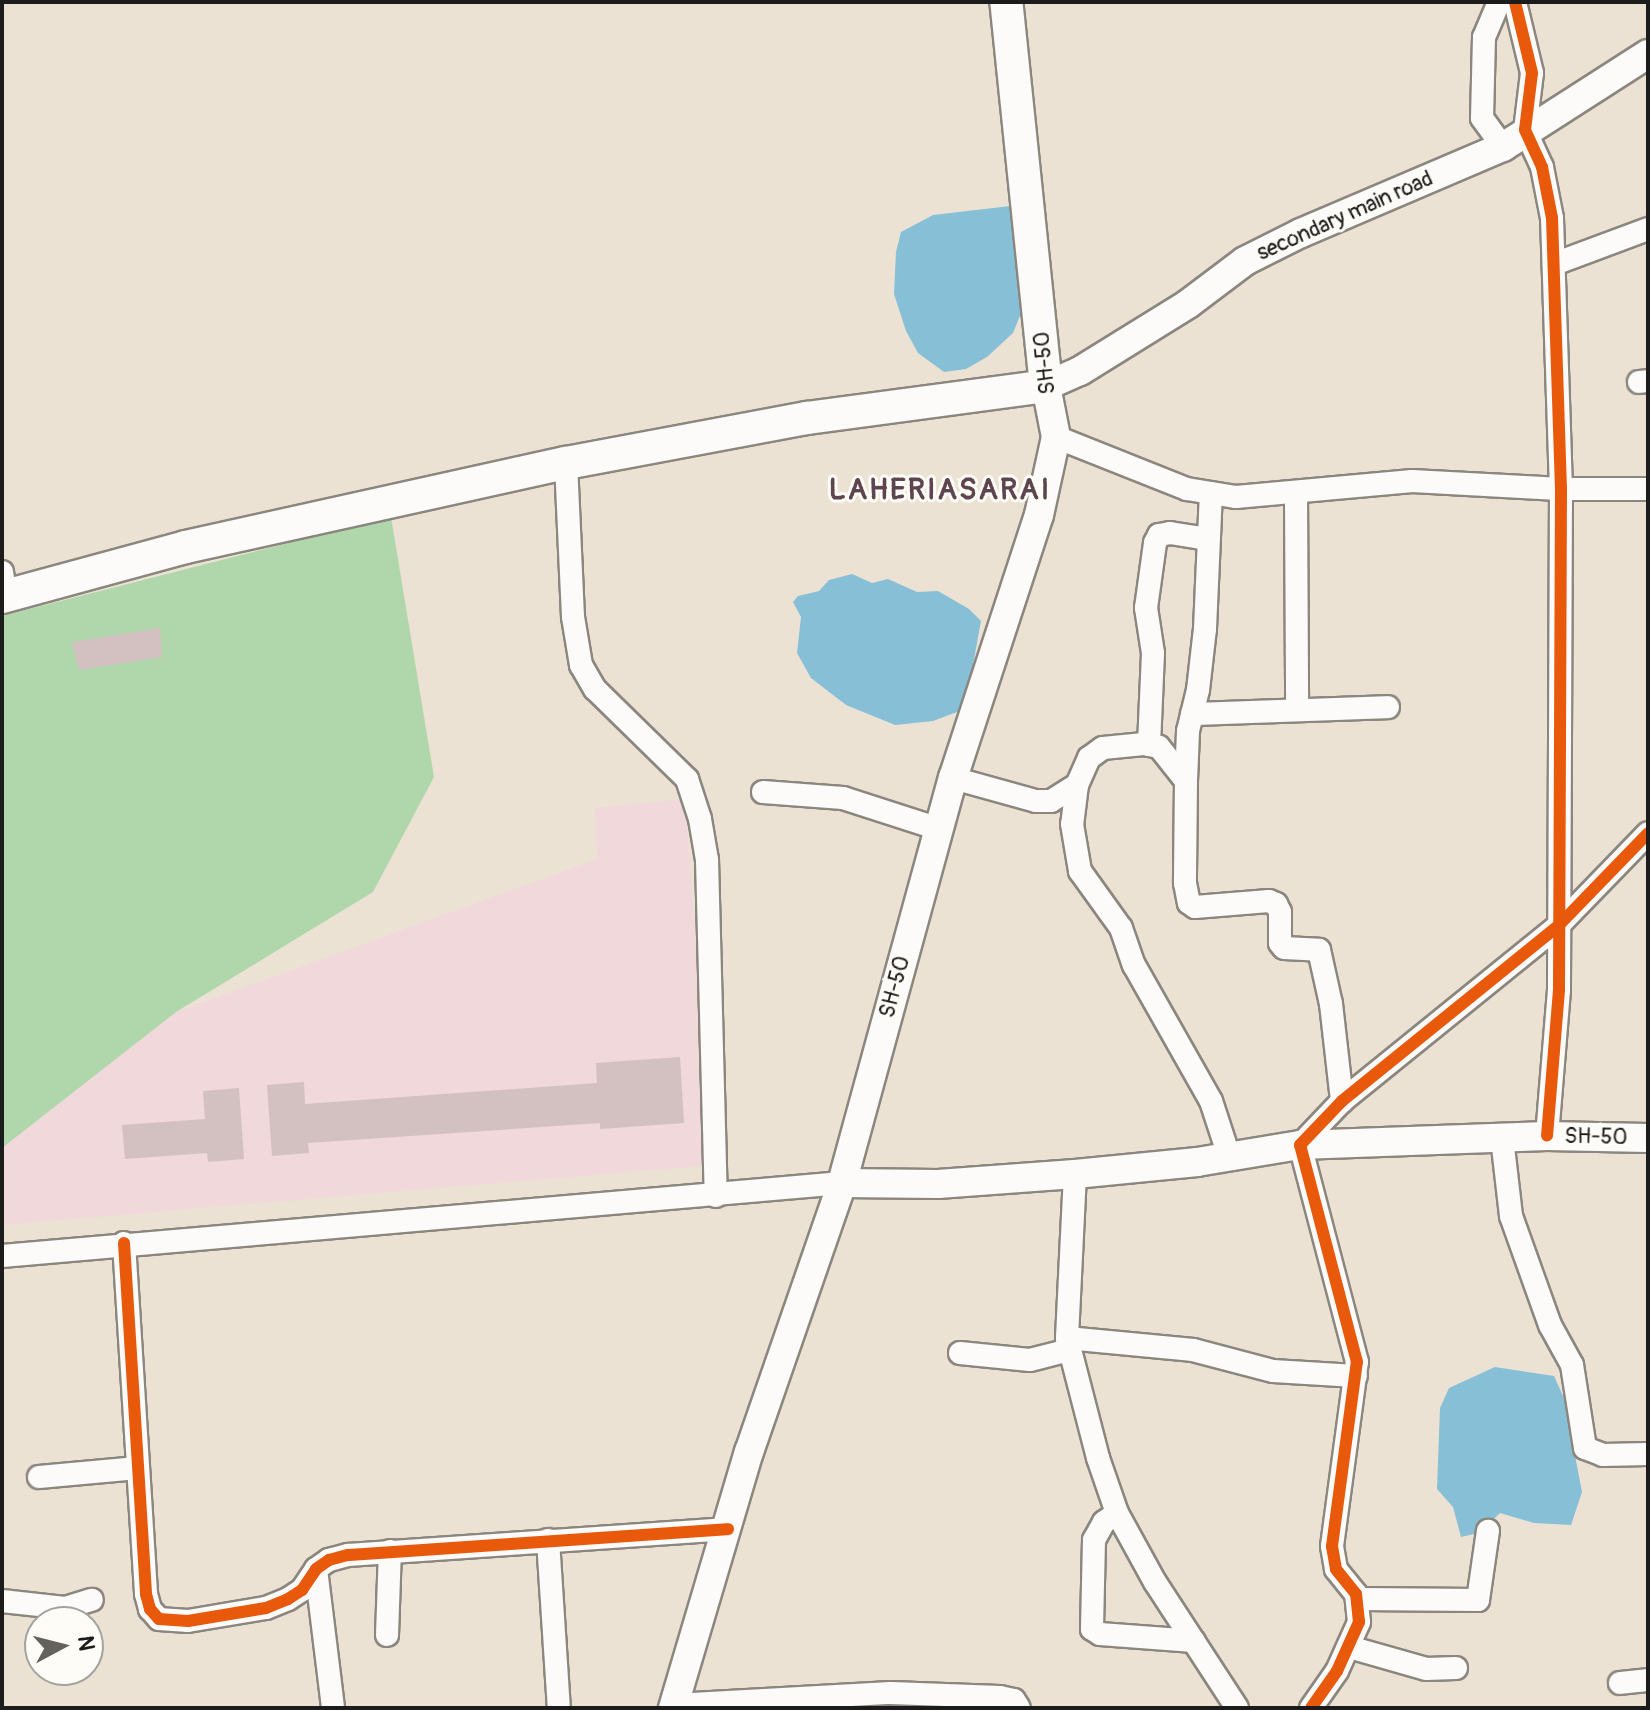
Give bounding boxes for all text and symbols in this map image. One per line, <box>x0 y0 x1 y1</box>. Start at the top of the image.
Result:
street label: secondary main road <box>1253 165 1437 267</box>
street label: SH-50 <box>1029 330 1061 396</box>
district label: LAHERIASARAI <box>829 472 1051 508</box>
street label: SH-50 <box>874 953 916 1021</box>
street label: SH-50 <box>1564 1123 1628 1151</box>
north arrow <box>24 1606 104 1686</box>
text: N <box>71 1634 101 1652</box>

